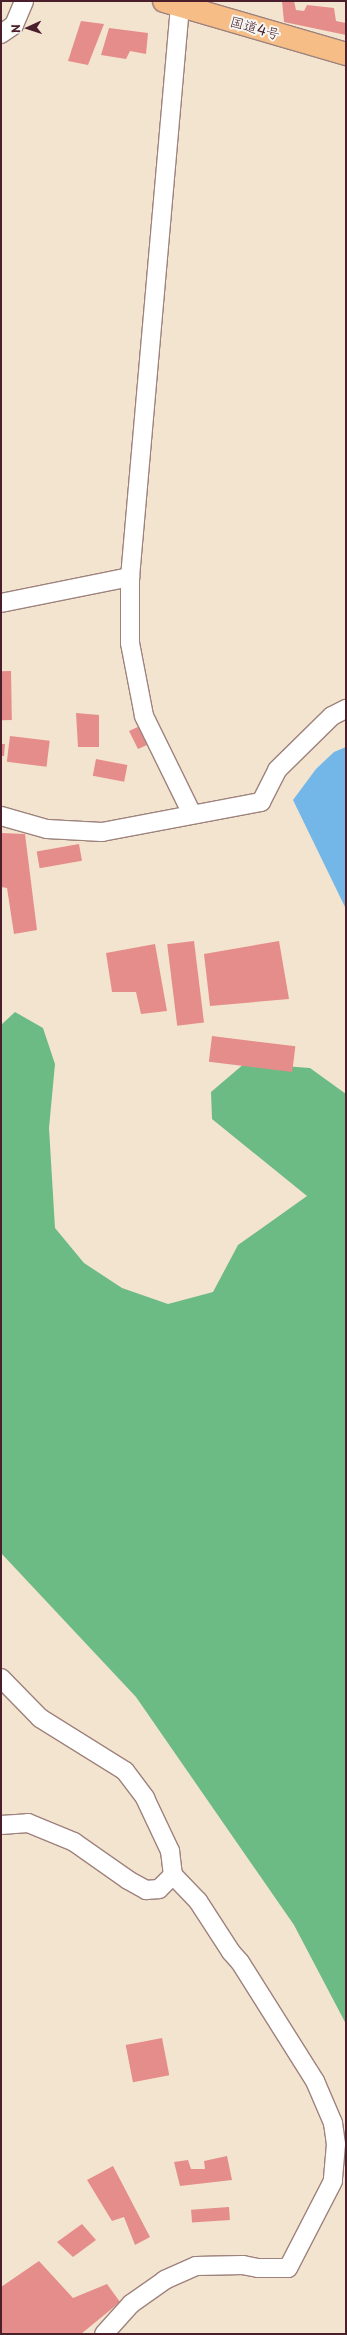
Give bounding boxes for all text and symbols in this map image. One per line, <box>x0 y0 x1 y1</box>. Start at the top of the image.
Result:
north arrow <box>8 8 48 48</box>
street label: 国道4号 <box>228 13 282 43</box>
text: N <box>7 24 24 33</box>

